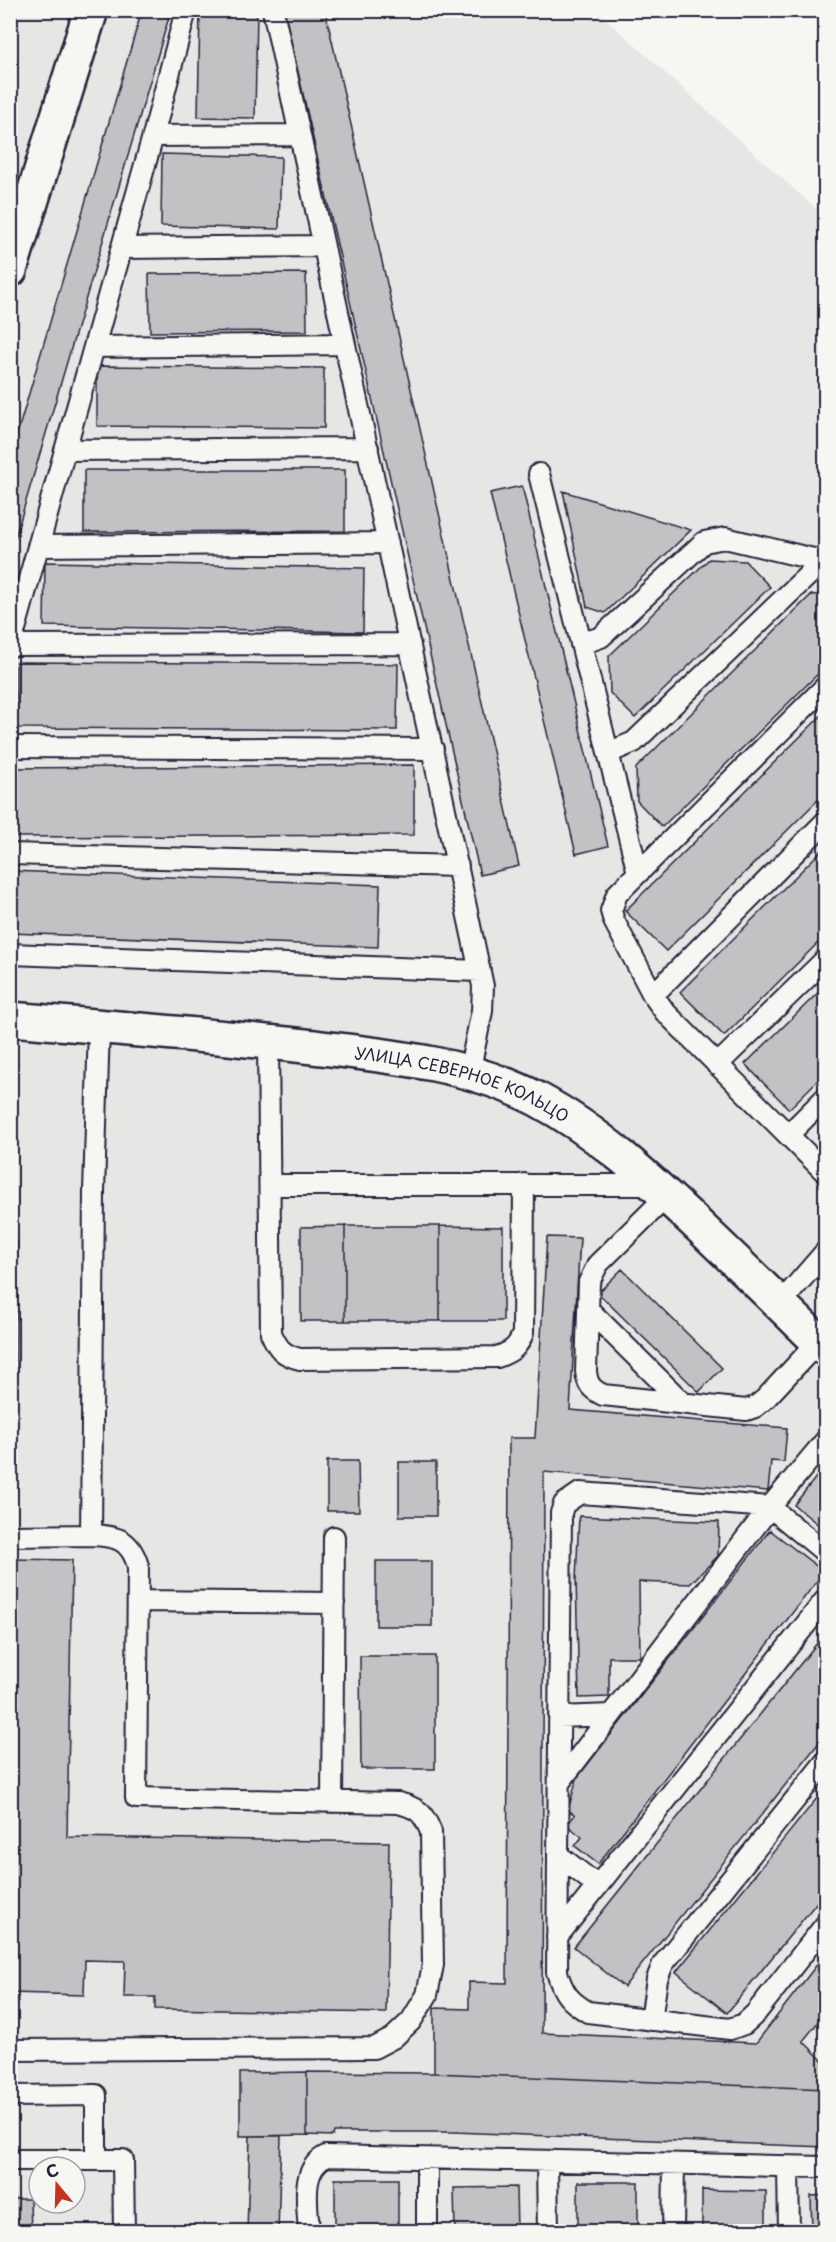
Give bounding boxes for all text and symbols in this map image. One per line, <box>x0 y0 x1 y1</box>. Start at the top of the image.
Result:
street label: УЛИЦА СЕВЕРНОЕ КОЛЬЦО <box>354 1040 574 1127</box>
north arrow <box>27 2155 87 2215</box>
text: С <box>42 2157 61 2183</box>

